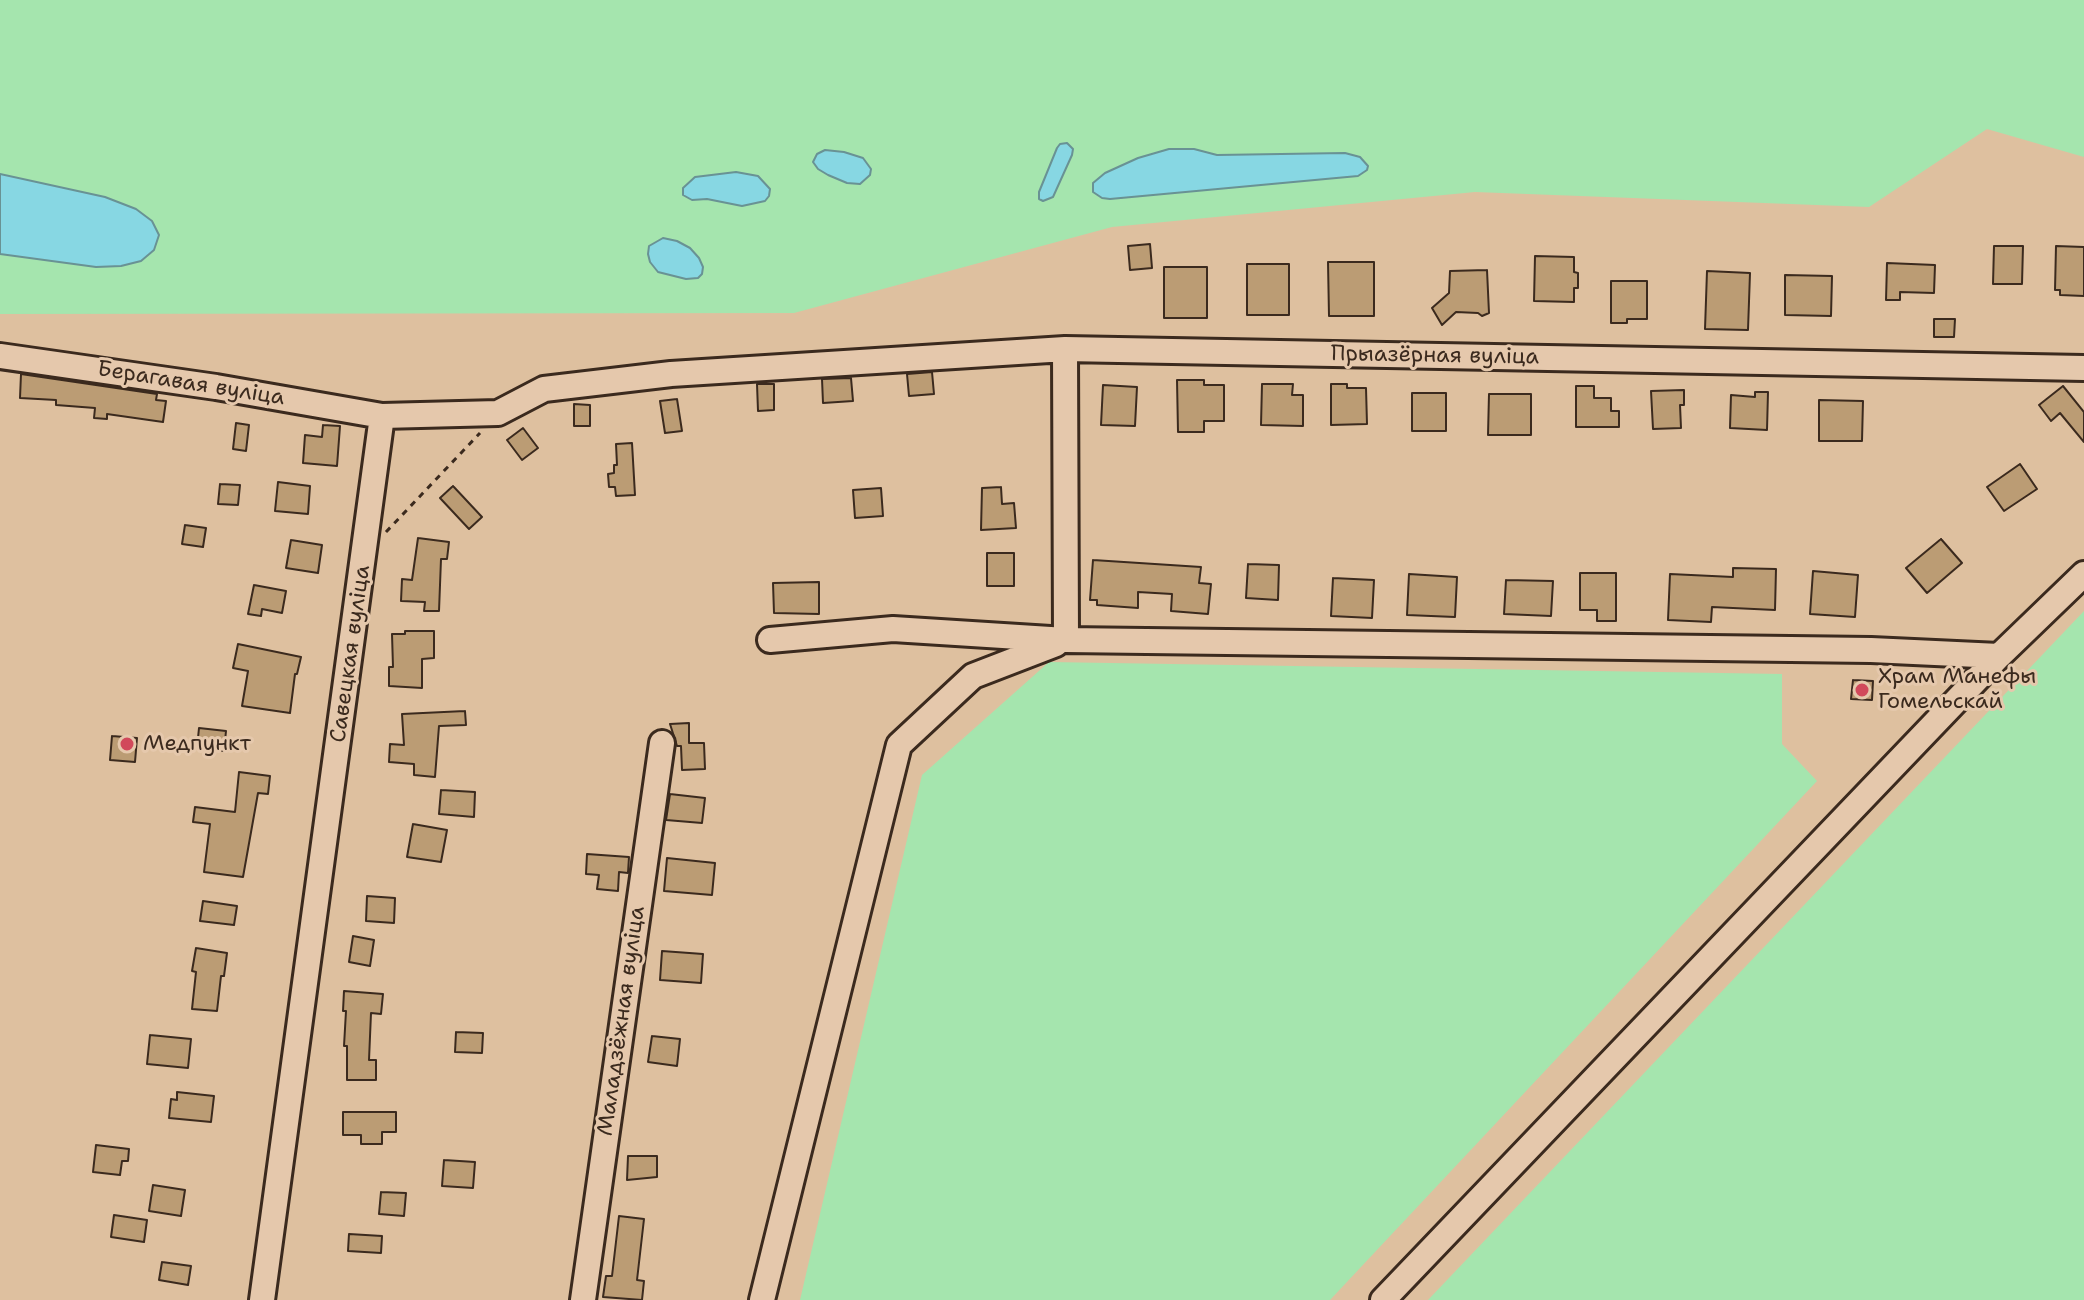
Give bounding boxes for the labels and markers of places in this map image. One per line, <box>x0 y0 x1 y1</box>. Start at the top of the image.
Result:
place label: Храм Манефы Гомельскай <box>1878 664 2036 716</box>
marker: Храм Манефы Гомельскай <box>1853 681 1871 699</box>
place label: Медпункт <box>143 731 251 757</box>
marker: Медпункт <box>118 735 136 753</box>

